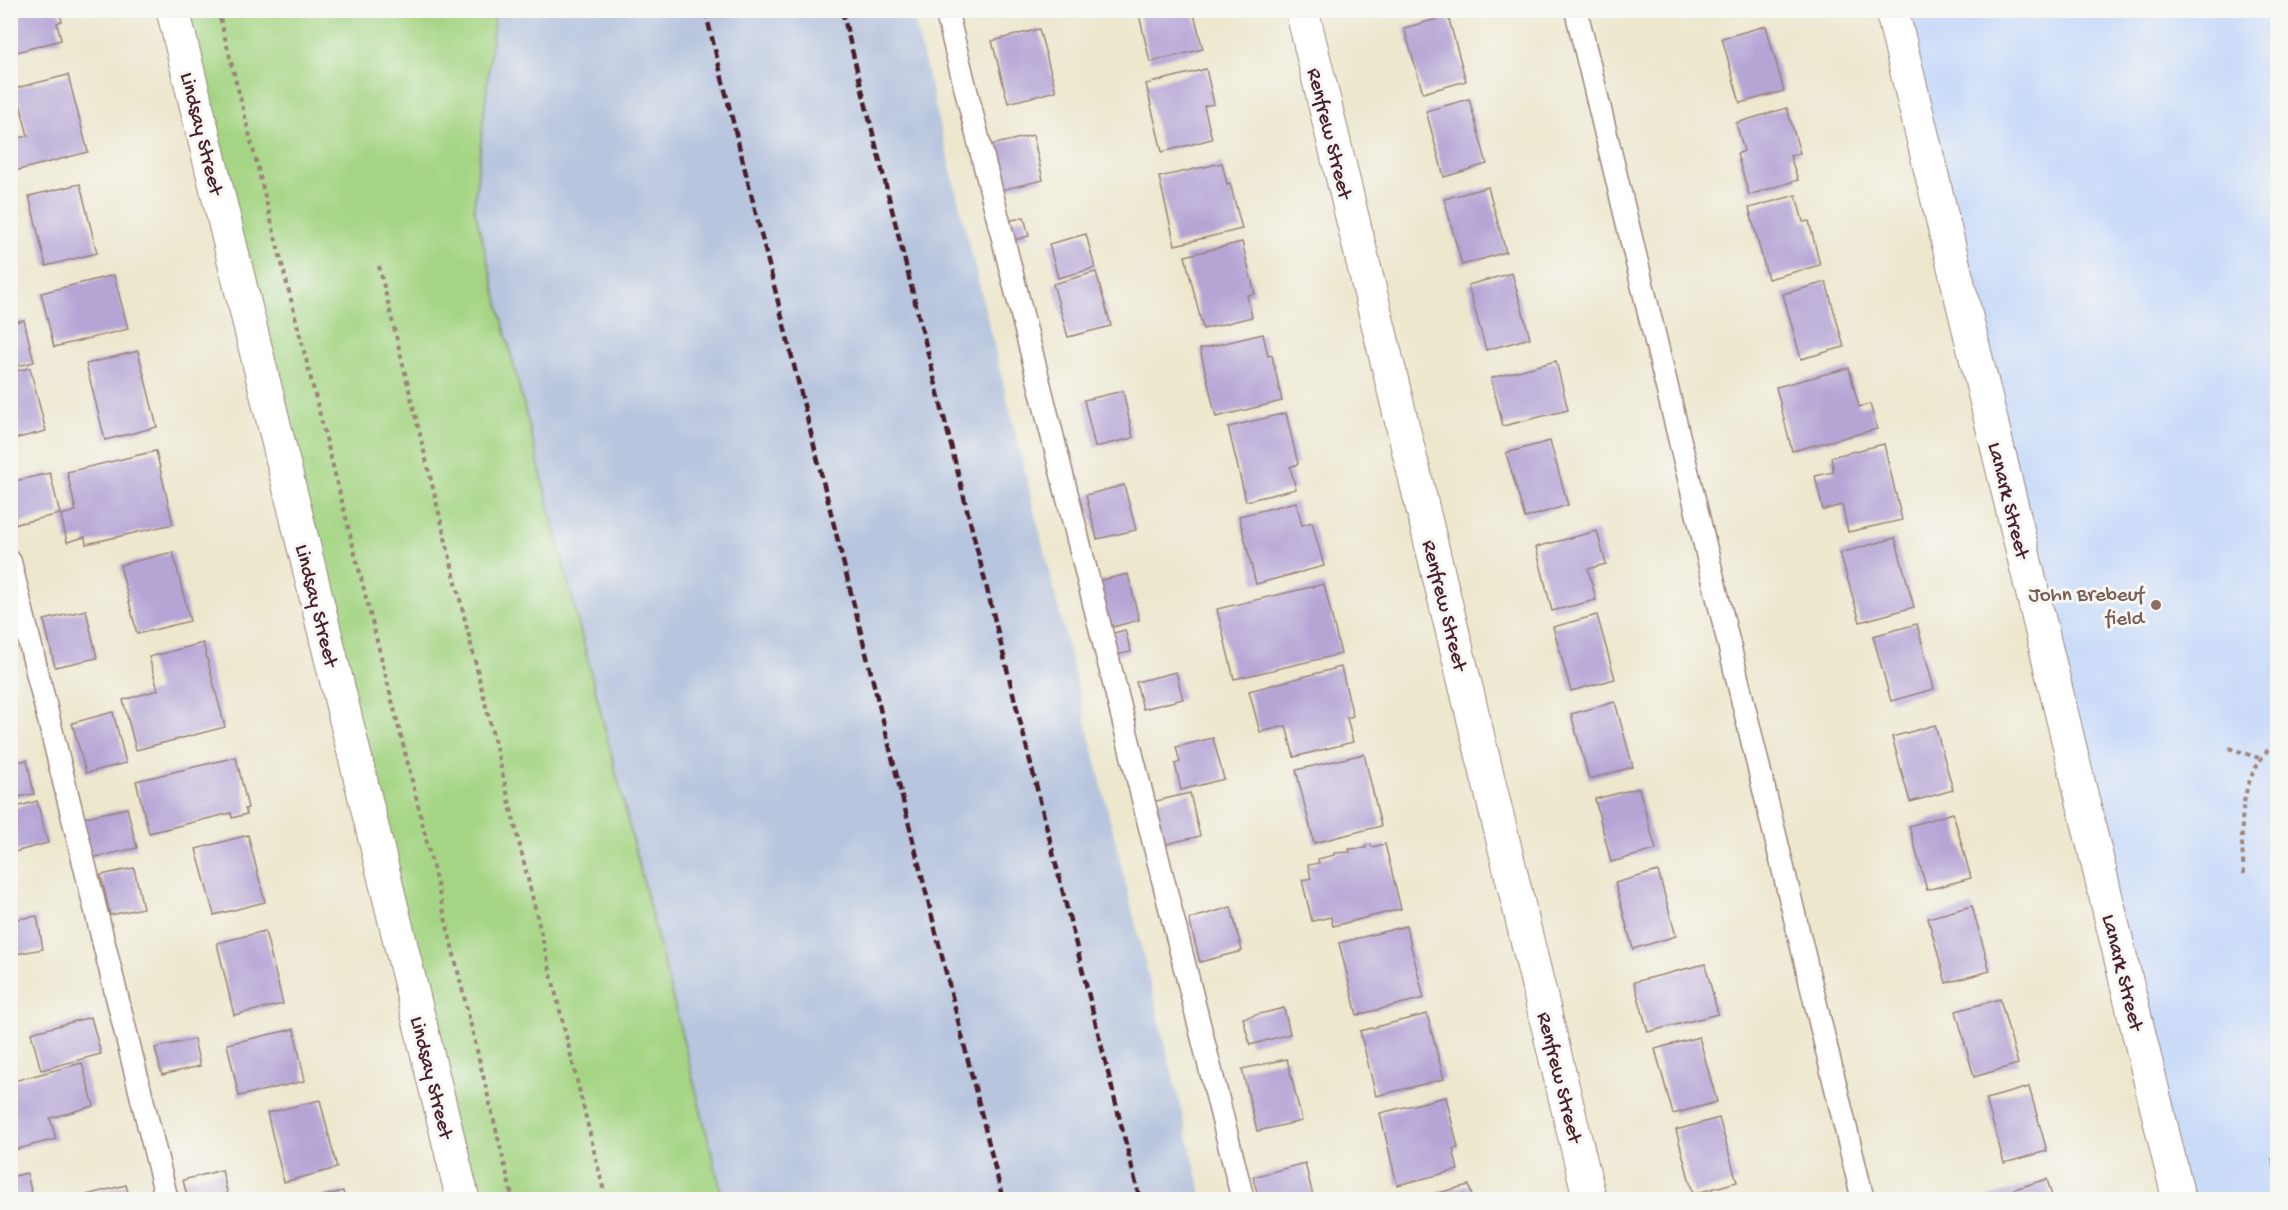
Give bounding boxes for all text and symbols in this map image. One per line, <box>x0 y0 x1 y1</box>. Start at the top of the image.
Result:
street label: Renfrew Street <box>1299 66 1356 204</box>
street label: Lindsay Street <box>172 70 227 200</box>
street label: Lanark Street <box>1980 440 2034 564</box>
street label: Renfrew Street <box>1414 538 1471 676</box>
street label: Lindsay Street <box>287 542 342 672</box>
place label: John Brebeuf field <box>2029 584 2146 633</box>
marker: John Brebeuf field <box>2149 598 2163 612</box>
street label: Lanark Street <box>2094 912 2148 1036</box>
street label: Renfrew Street <box>1529 1010 1586 1148</box>
street label: Lindsay Street <box>402 1014 457 1144</box>

